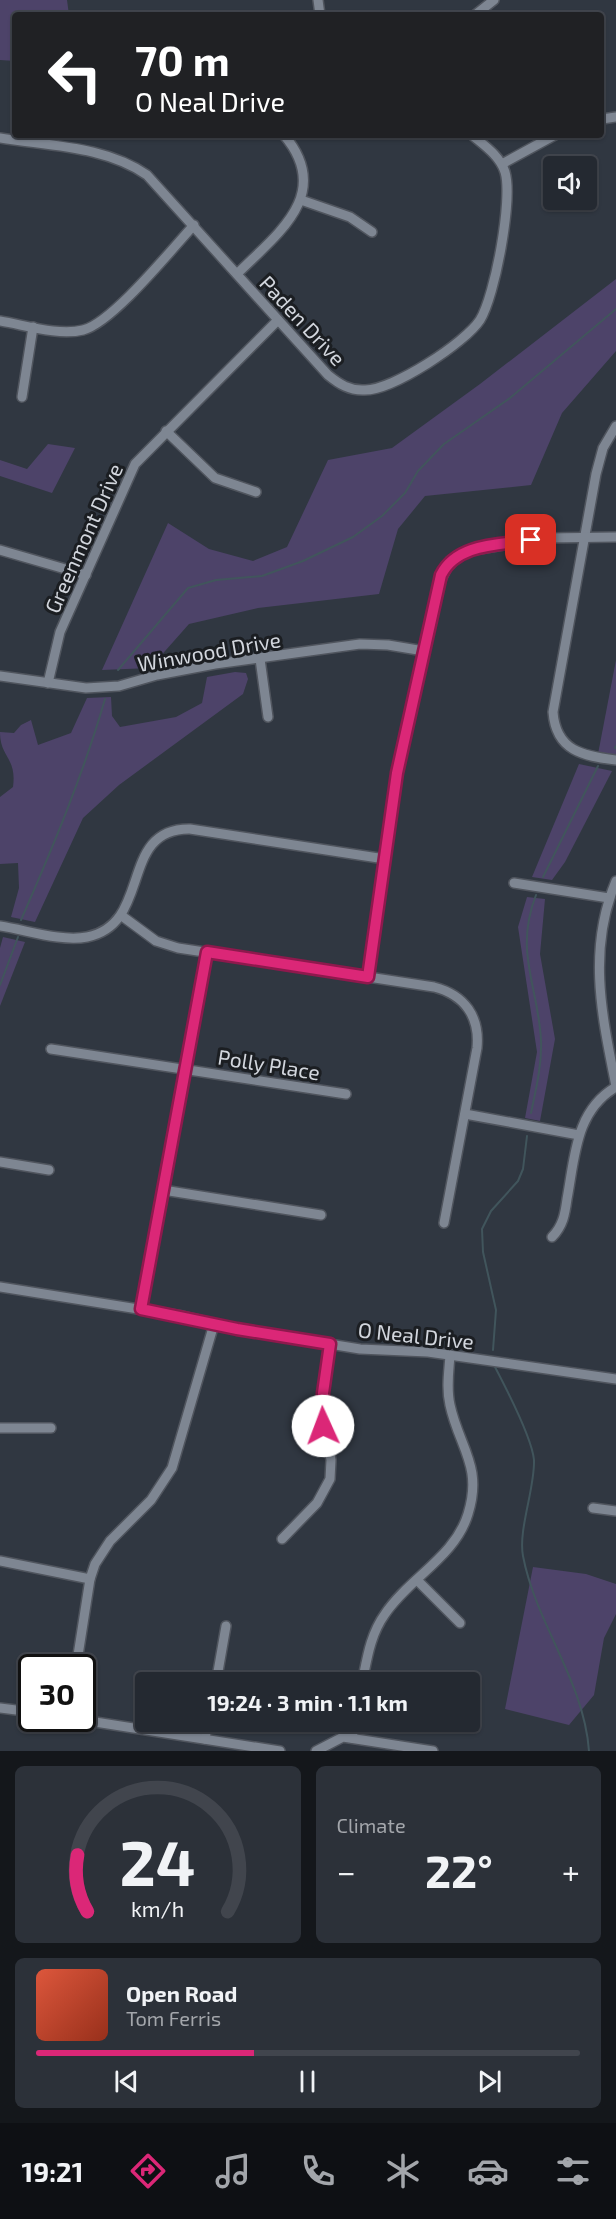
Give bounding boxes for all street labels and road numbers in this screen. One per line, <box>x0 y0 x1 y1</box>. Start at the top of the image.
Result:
street label: Paden Drive <box>255 270 351 370</box>
street label: Greenmont Drive <box>39 459 127 617</box>
street label: Winwood Drive <box>135 626 283 676</box>
street label: Polly Place <box>216 1044 322 1084</box>
street label: O Neal Drive <box>357 1316 475 1354</box>

